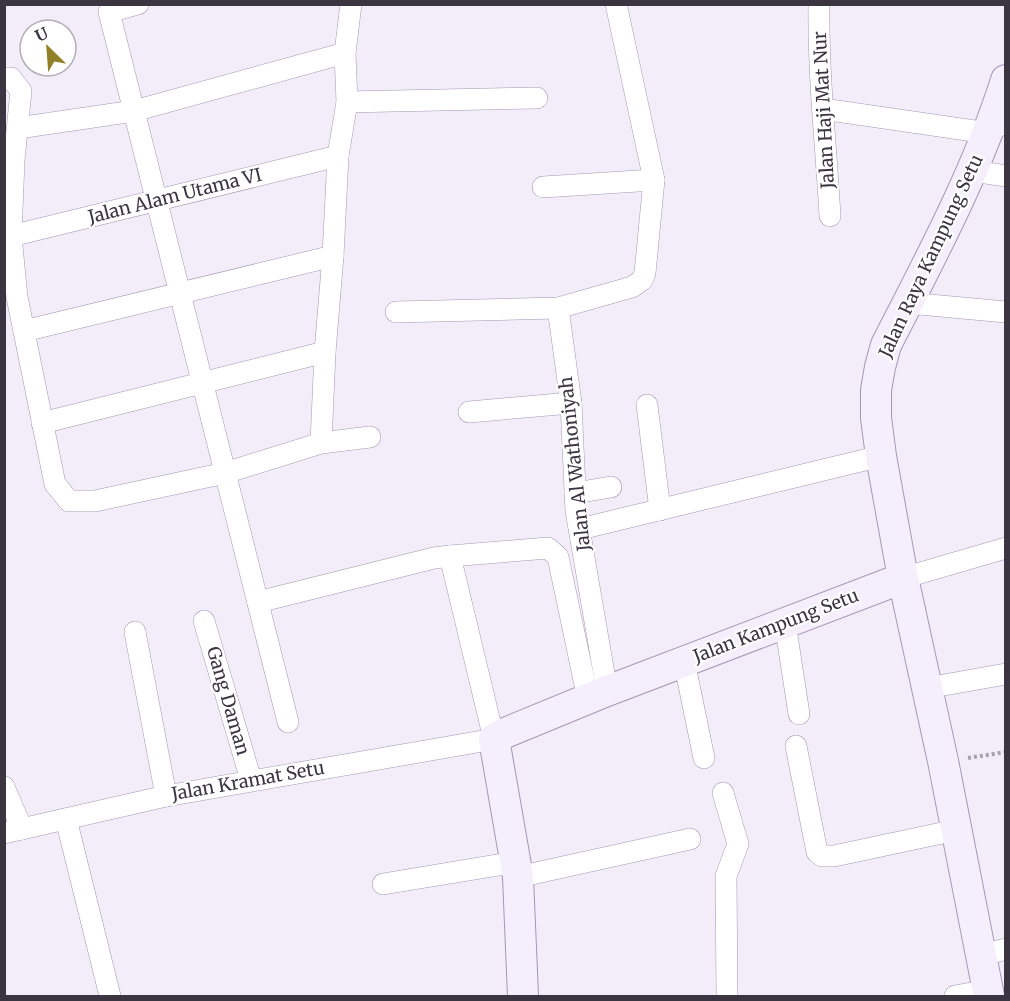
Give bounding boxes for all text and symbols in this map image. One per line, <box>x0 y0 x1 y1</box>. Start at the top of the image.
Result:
north arrow <box>18 18 78 78</box>
text: U <box>32 23 51 46</box>
street label: Jalan Haji Mat Nur <box>808 31 839 190</box>
street label: Jalan Raya Kampung Setu <box>873 151 988 362</box>
street label: Jalan Alam Utama VI <box>85 163 264 228</box>
street label: Jalan Al Wathoniyah <box>554 376 595 553</box>
street label: Jalan Kampung Setu <box>689 583 862 668</box>
street label: Gang Daman <box>202 644 255 758</box>
street label: Jalan Kramat Setu <box>169 756 326 805</box>

